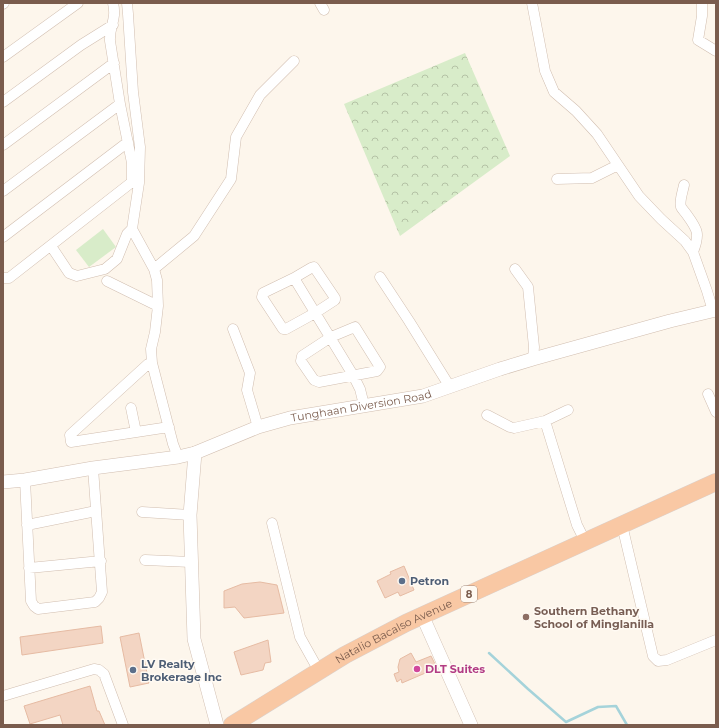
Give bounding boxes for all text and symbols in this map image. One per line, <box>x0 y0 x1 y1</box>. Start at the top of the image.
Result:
street label: Tunghaan Diversion Road <box>290 386 434 425</box>
place label: Petron <box>410 574 449 588</box>
marker: Petron <box>397 576 407 586</box>
road number: 8 <box>461 586 477 602</box>
street label: Natalio Bacalso Avenue <box>332 596 455 666</box>
place label: Southern Bethany School of Minglanilla <box>534 604 654 631</box>
marker: Southern Bethany School of Minglanilla <box>521 612 531 622</box>
place label: LV Realty Brokerage Inc <box>141 657 222 684</box>
place label: DLT Suites <box>425 662 485 676</box>
marker: DLT Suites <box>412 664 422 674</box>
marker: LV Realty Brokerage Inc <box>128 665 138 675</box>

